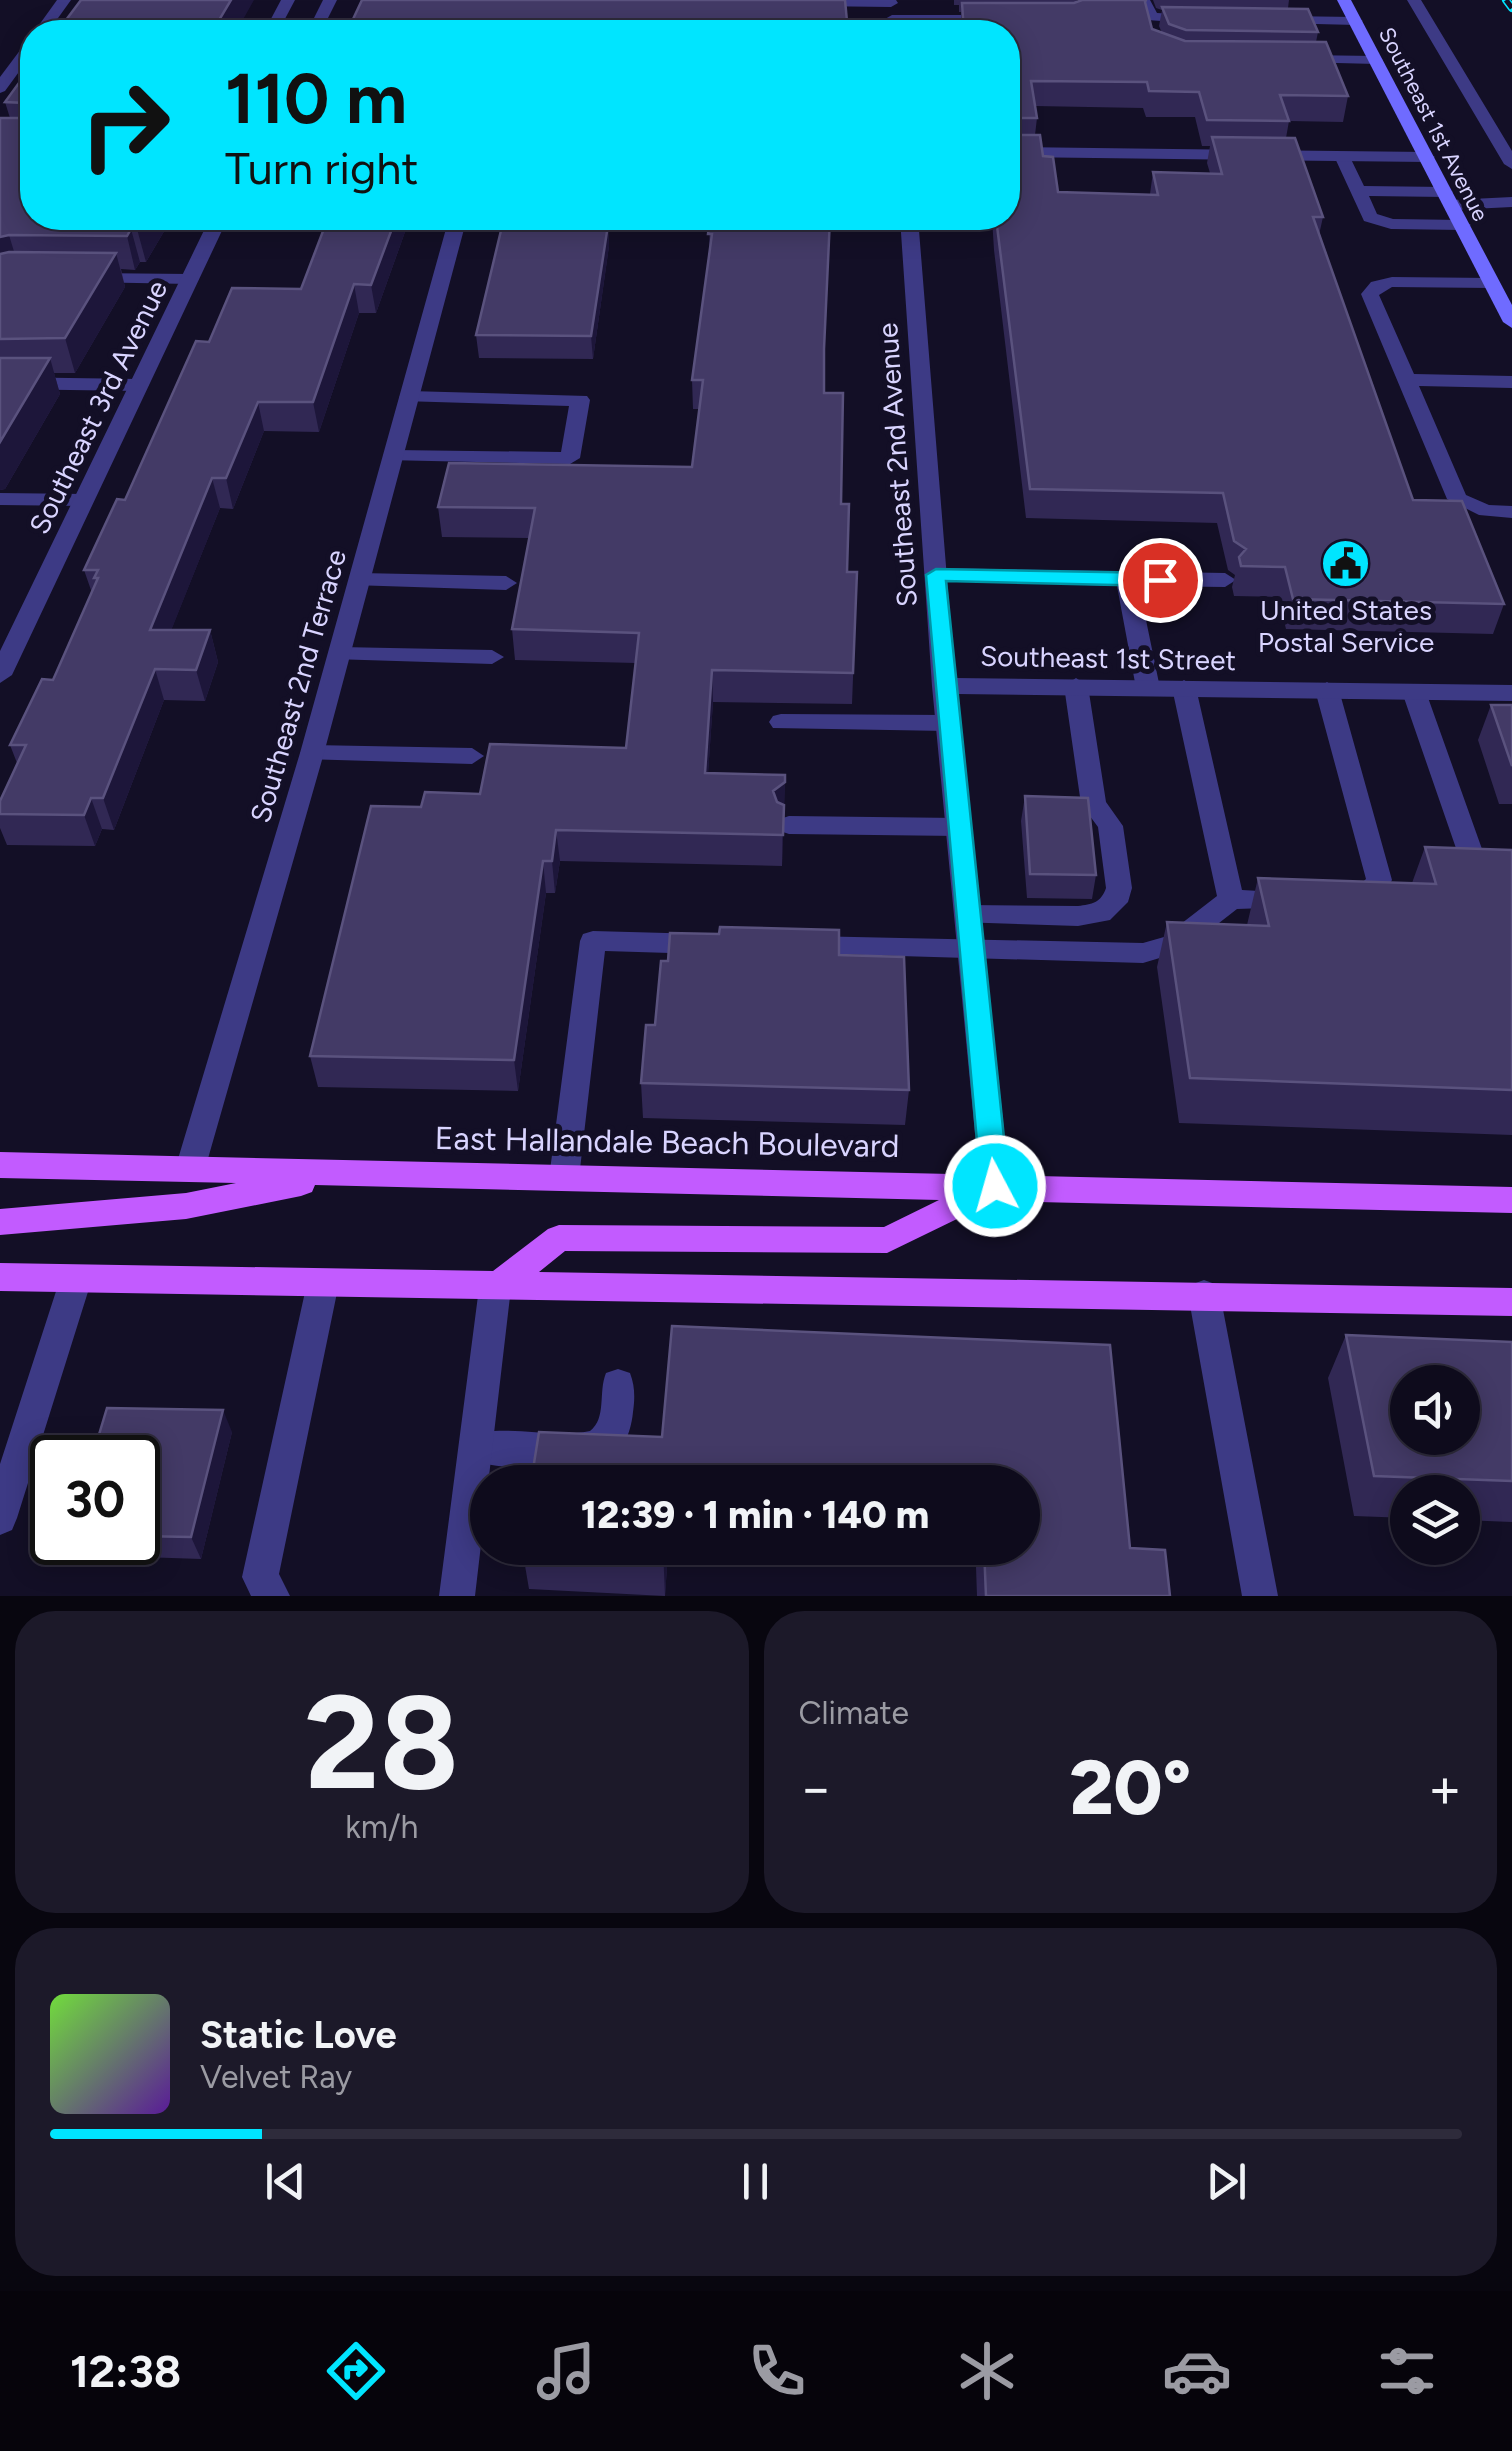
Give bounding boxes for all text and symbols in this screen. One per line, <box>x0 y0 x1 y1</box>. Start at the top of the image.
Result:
street label: Southeast 1st Avenue <box>1373 23 1494 226</box>
text: 110 m <box>225 56 407 141</box>
icon: right <box>60 60 190 190</box>
text: Turn right <box>225 141 418 195</box>
street label: Southeast 3rd Avenue <box>22 275 174 539</box>
street label: Southeast 2nd Avenue <box>870 322 924 608</box>
public building icon: United States Postal Service <box>1320 537 1372 589</box>
pin <box>1118 538 1203 623</box>
street label: Southeast 2nd Terrace <box>243 545 353 827</box>
icon: arrive <box>1133 553 1188 608</box>
place label: United States Postal Service <box>1258 593 1434 659</box>
street label: Southeast 1st Street <box>980 639 1236 677</box>
street label: East Hallandale Beach Boulevard <box>434 1119 900 1165</box>
position arrow <box>943 1134 1047 1238</box>
map controls <box>1390 1365 1480 1565</box>
button: sound <box>1390 1365 1480 1455</box>
speed limit sign: 30 <box>30 1435 160 1565</box>
button: layers <box>1390 1475 1480 1565</box>
text: 12:39 · 1 min · 140 m <box>581 1492 929 1538</box>
text: 28 <box>304 1665 459 1821</box>
text: Climate <box>799 1694 909 1732</box>
text: 20° <box>1069 1743 1191 1833</box>
text: − <box>799 1755 833 1821</box>
text: + <box>1428 1755 1462 1821</box>
text: km/h <box>345 1808 418 1846</box>
text: Static Love <box>200 2012 397 2058</box>
text: Velvet Ray <box>200 2058 352 2096</box>
icon: previous <box>258 2154 313 2209</box>
icon: pause <box>728 2154 783 2209</box>
icon: next <box>1199 2154 1254 2209</box>
icon: directions <box>321 2336 391 2406</box>
icon: music <box>531 2336 601 2406</box>
icon: phone <box>742 2336 812 2406</box>
icon: climate <box>952 2336 1022 2406</box>
icon: car <box>1162 2336 1232 2406</box>
icon: filters <box>1372 2336 1442 2406</box>
text: 12:38 <box>70 2344 181 2398</box>

